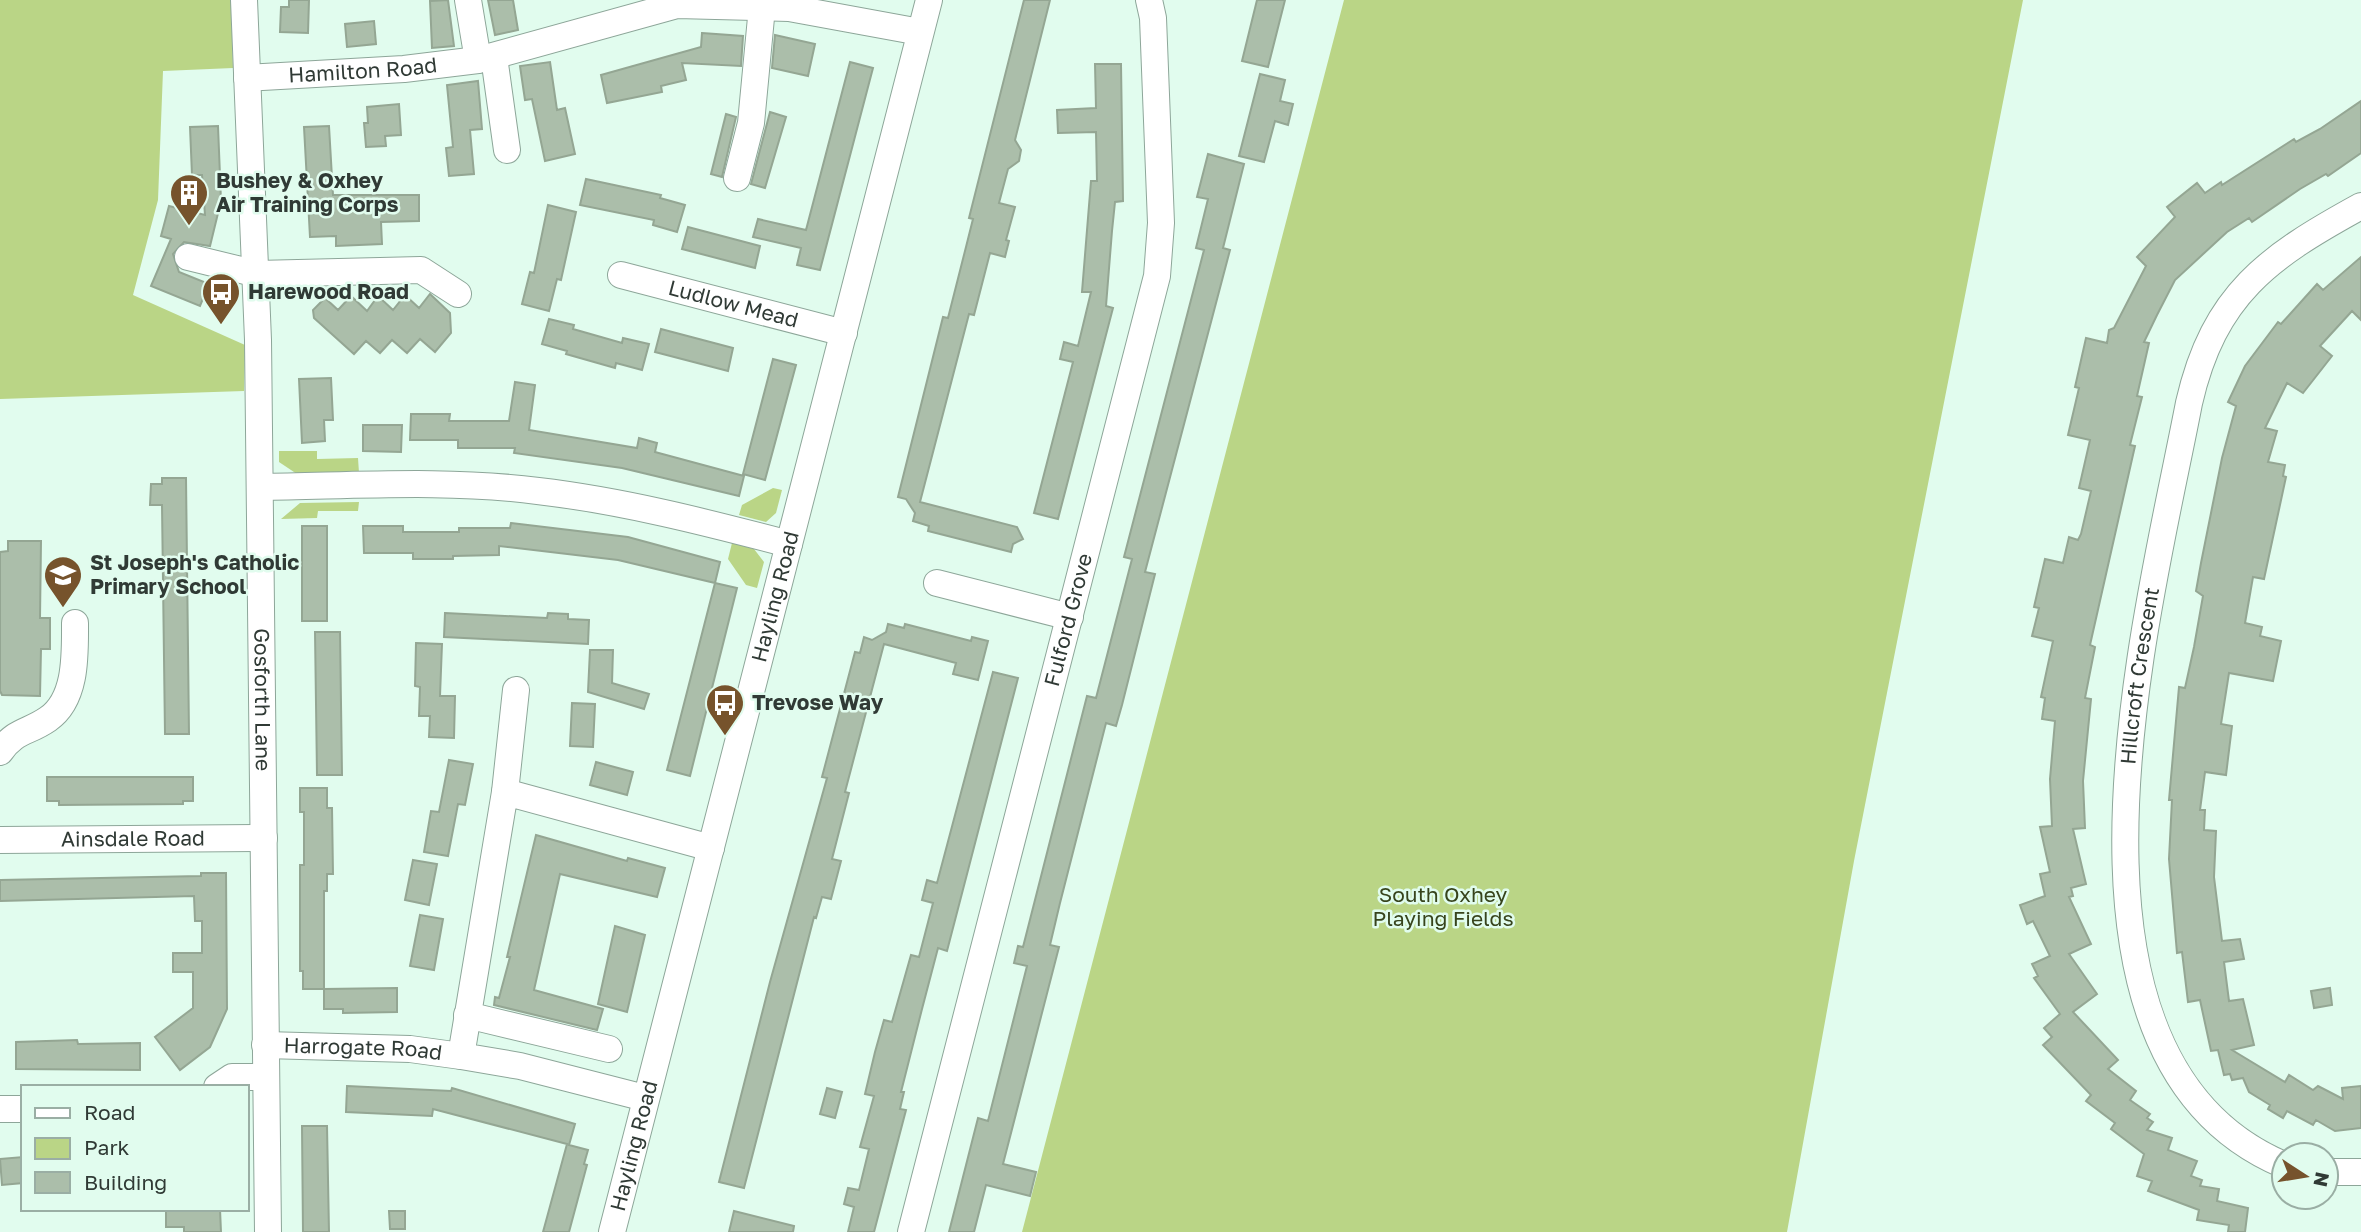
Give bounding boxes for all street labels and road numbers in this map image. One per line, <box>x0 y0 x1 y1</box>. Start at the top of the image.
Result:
street label: Hamilton Road <box>288 51 438 88</box>
street label: Ludlow Mead <box>666 274 801 333</box>
street label: Hayling Road <box>745 528 804 665</box>
street label: Fulford Grove <box>1038 550 1097 689</box>
street label: Hillcroft Crescent <box>2114 585 2164 765</box>
street label: Gosforth Lane <box>249 628 277 771</box>
street label: Ainsdale Road <box>61 824 205 852</box>
street label: Harrogate Road <box>283 1032 444 1065</box>
street label: Hayling Road <box>604 1077 663 1214</box>

